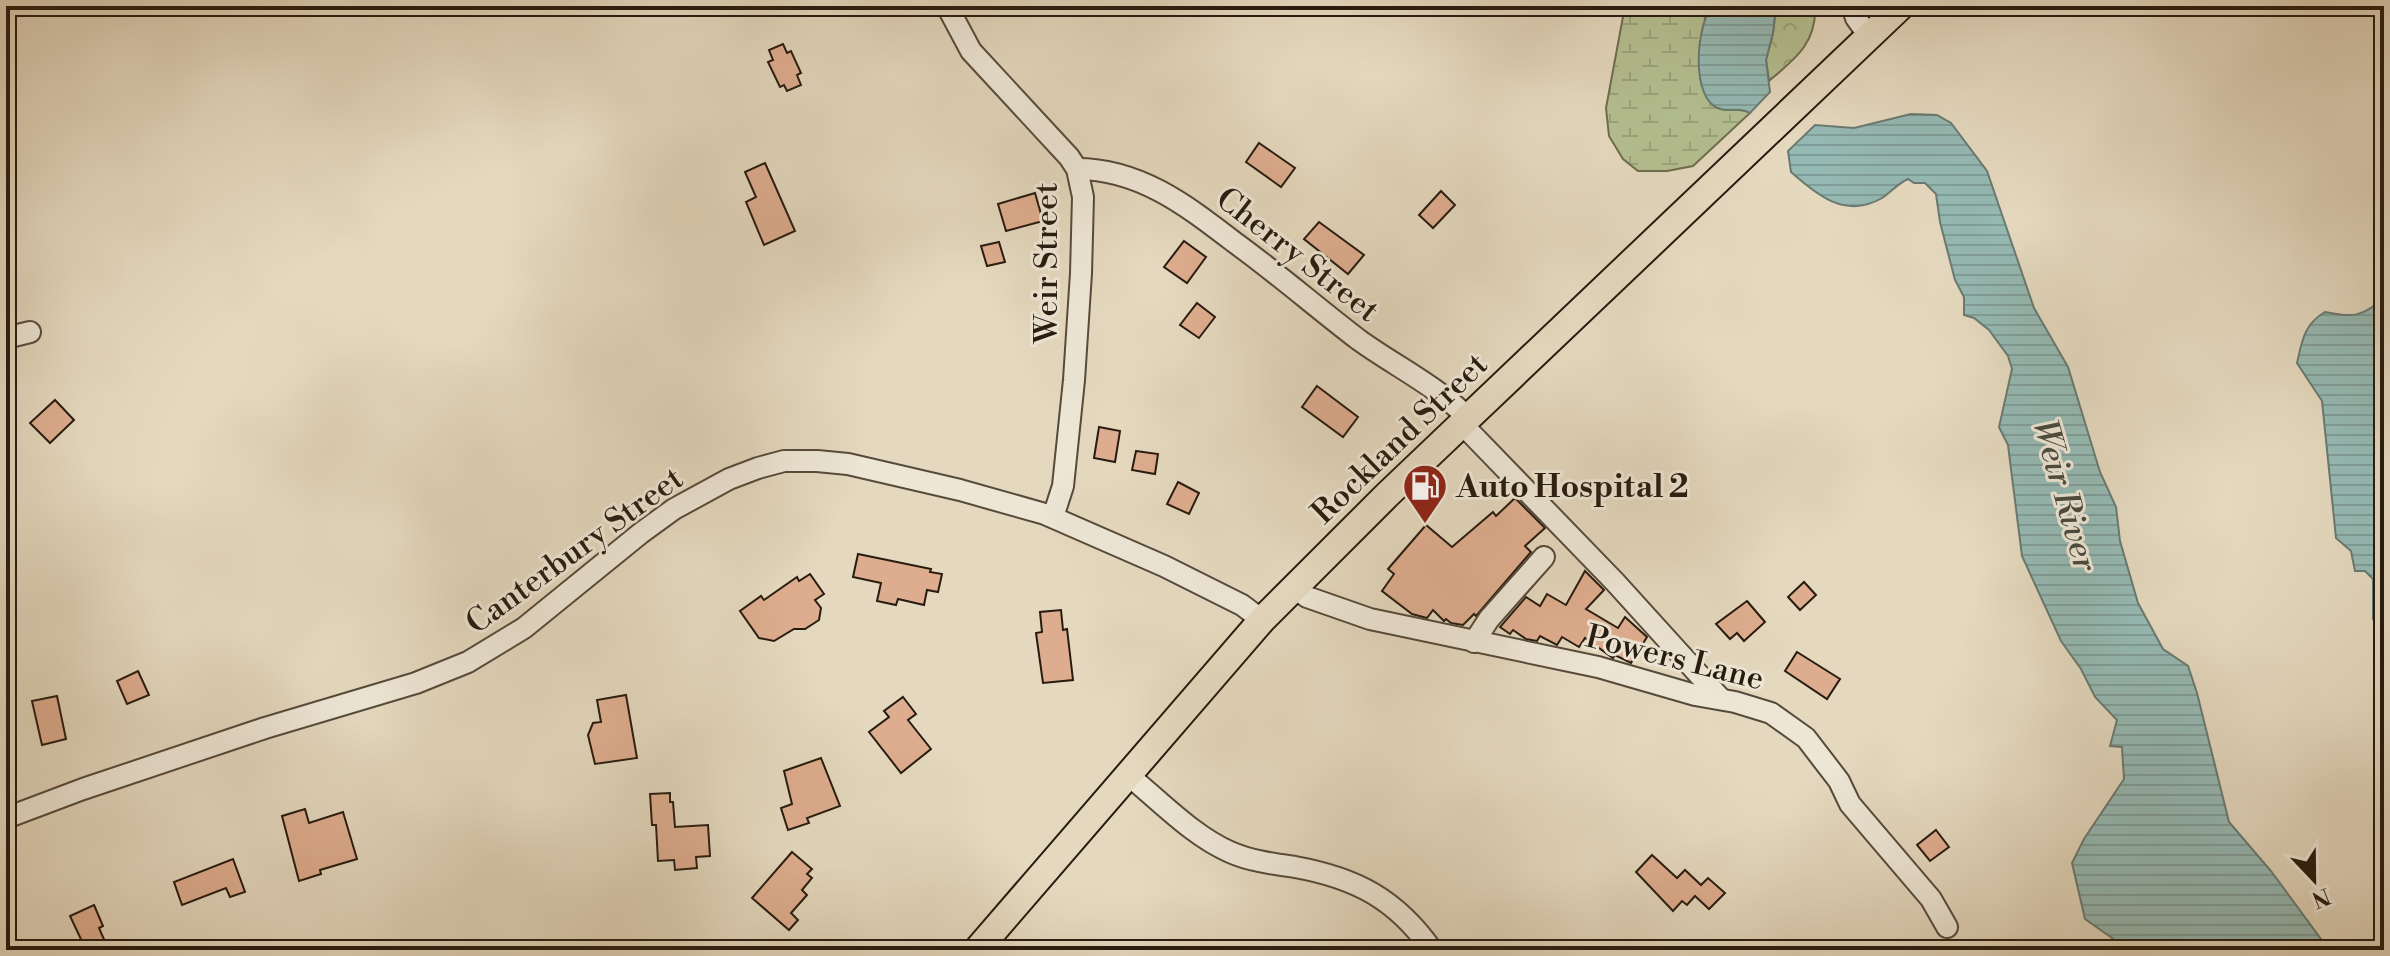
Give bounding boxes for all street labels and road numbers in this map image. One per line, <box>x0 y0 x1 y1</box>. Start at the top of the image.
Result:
street label: Cherry Street <box>1208 179 1387 331</box>
street label: Weir Street <box>1027 182 1067 345</box>
street label: Rockland Street <box>1303 345 1496 533</box>
street label: Canterbury Street <box>458 459 691 643</box>
street label: Powers Lane <box>1582 617 1768 699</box>

